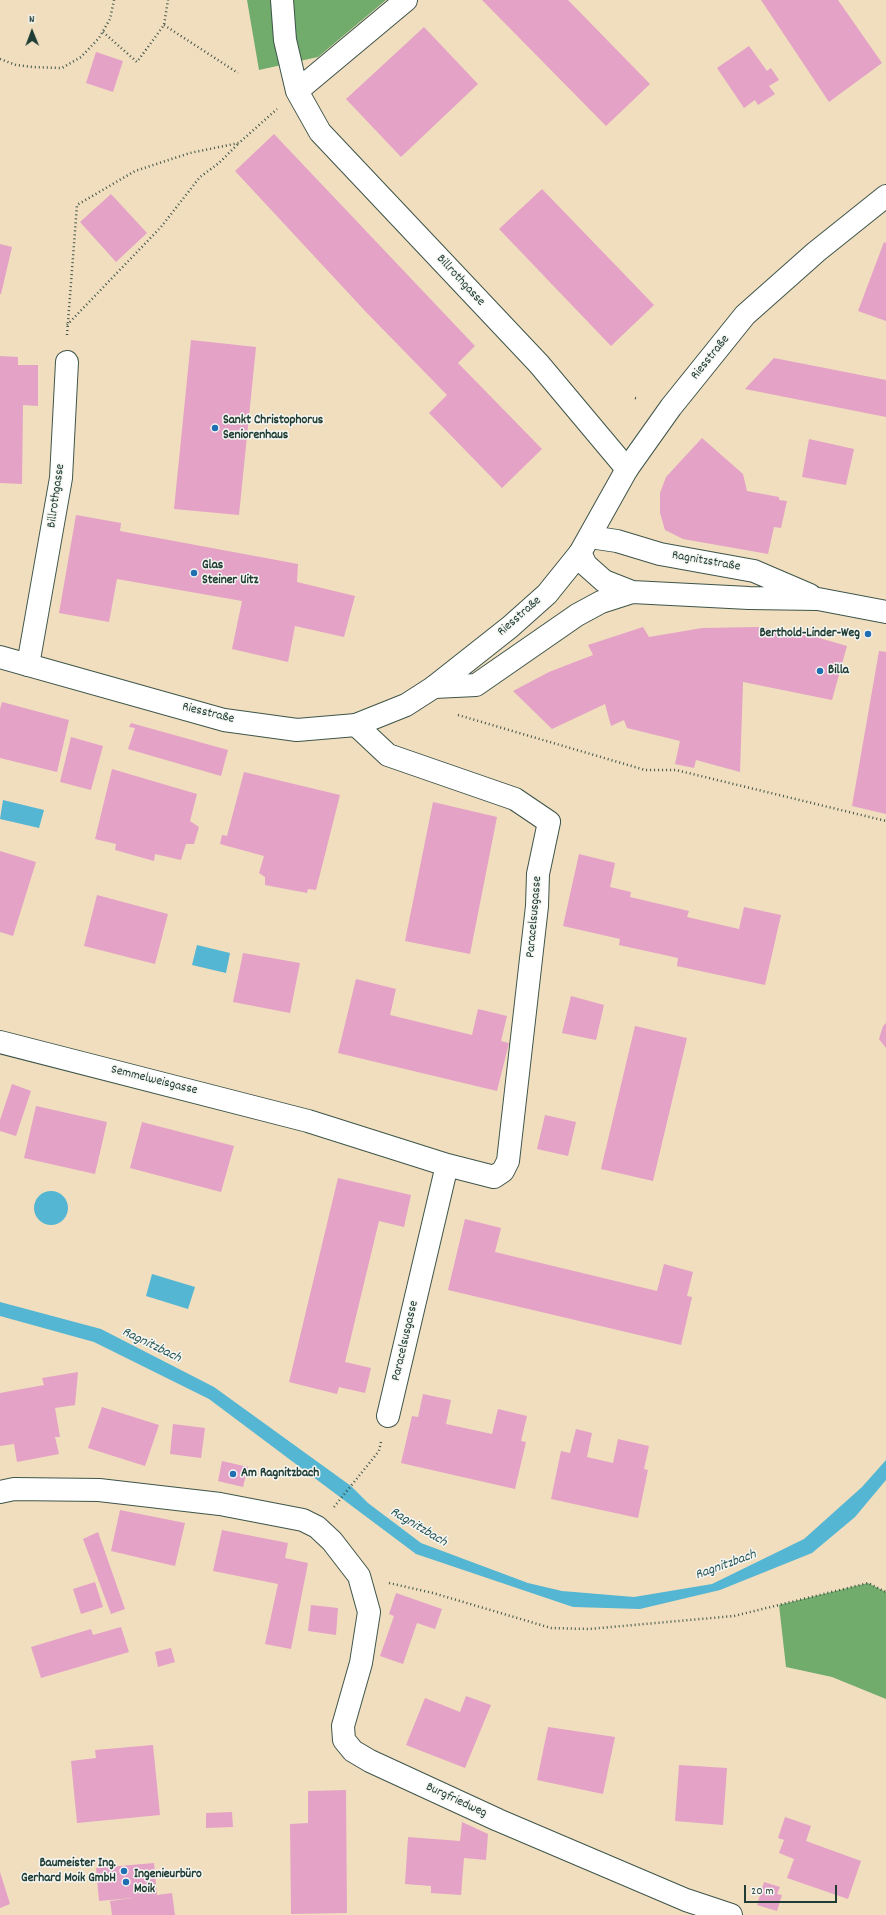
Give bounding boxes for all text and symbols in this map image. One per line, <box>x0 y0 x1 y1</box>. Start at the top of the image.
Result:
north arrow <box>12 12 52 52</box>
text: N <box>29 12 35 28</box>
street label: Billrothgasse <box>432 252 488 310</box>
street label: Riesstraße <box>688 333 734 383</box>
place label: Sankt Christophorus Seniorenhaus <box>223 413 323 444</box>
marker: Sankt Christophorus Seniorenhaus <box>210 423 220 433</box>
street label: Billrothgasse <box>45 463 69 529</box>
street label: Ragnitzstraße <box>671 548 741 576</box>
place label: Glas Steiner Uitz <box>202 558 259 589</box>
marker: Glas Steiner Uitz <box>189 568 199 578</box>
street label: Riesstraße <box>495 594 545 640</box>
place label: Berthold-Linder-Weg <box>759 626 860 642</box>
marker: Berthold-Linder-Weg <box>863 629 873 639</box>
place label: Billa <box>828 663 849 679</box>
marker: Billa <box>815 666 825 676</box>
street label: Riesstraße <box>180 700 236 728</box>
street label: Paracelsusgasse <box>524 875 546 959</box>
street label: Semmelweisgasse <box>109 1063 199 1099</box>
street label: Paracelsusgasse <box>389 1299 423 1383</box>
water label: Ragnitzbach <box>119 1324 183 1368</box>
place label: Am Ragnitzbach <box>241 1466 319 1482</box>
marker: Am Ragnitzbach <box>228 1469 238 1479</box>
water label: Ragnitzbach <box>386 1504 450 1552</box>
water label: Ragnitzbach <box>693 1547 759 1585</box>
street label: Burgfriedweg <box>423 1780 489 1822</box>
place label: Baumeister Ing. Gerhard Moik GmbH <box>21 1856 116 1887</box>
marker: Baumeister Ing. Gerhard Moik GmbH <box>119 1866 129 1876</box>
place label: Ingenieurbüro Moik <box>134 1867 202 1898</box>
marker: Ingenieurbüro Moik <box>121 1877 131 1887</box>
scale bar <box>746 1877 839 1903</box>
text: 20 m <box>751 1883 774 1900</box>

